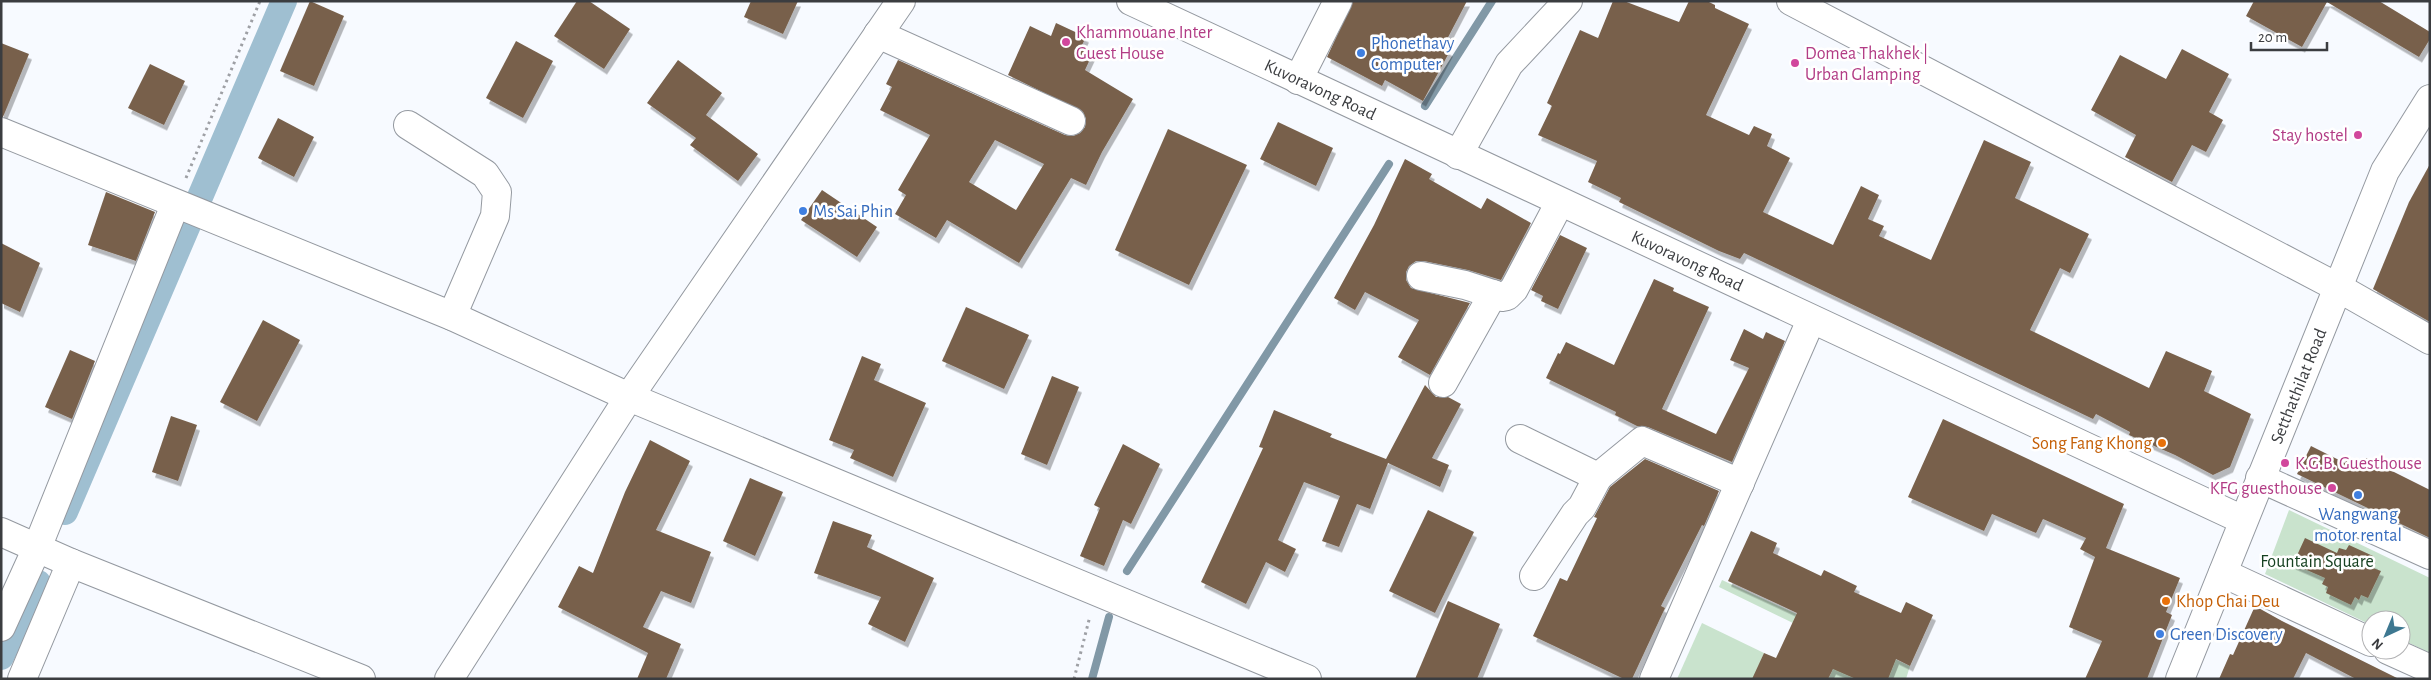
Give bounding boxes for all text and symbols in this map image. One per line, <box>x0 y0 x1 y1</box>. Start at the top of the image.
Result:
scale bar <box>2251 20 2327 52</box>
place label: Khammouane Inter Guest House <box>1076 24 1212 63</box>
text: 20 m <box>2258 30 2287 45</box>
place label: Phonethavy Computer <box>1371 35 1455 74</box>
marker: Khammouane Inter Guest House <box>1060 36 1072 48</box>
place label: Domea Thakhek | Urban Glamping <box>1805 43 1928 84</box>
marker: Phonethavy Computer <box>1355 47 1367 59</box>
street label: Kuvoravong Road <box>1261 57 1379 124</box>
marker: Domea Thakhek | Urban Glamping <box>1789 57 1801 69</box>
place label: Stay hostel <box>2272 127 2348 145</box>
marker: Stay hostel <box>2352 129 2364 141</box>
place label: Ms Sai Phin <box>813 203 893 221</box>
marker: Ms Sai Phin <box>797 205 809 217</box>
street label: Kuvoravong Road <box>1628 228 1746 295</box>
street label: Setthathilat Road <box>2268 326 2330 446</box>
place label: Song Fang Khong <box>2032 435 2152 453</box>
marker: Song Fang Khong <box>2156 437 2168 449</box>
place label: K.G.B. Guesthouse <box>2295 455 2422 473</box>
marker: K.G.B. Guesthouse <box>2279 457 2291 469</box>
place label: KFG guesthouse <box>2210 480 2322 498</box>
marker: KFG guesthouse <box>2326 482 2338 494</box>
marker: Wangwang motor rental <box>2352 489 2364 501</box>
place label: Wangwang motor rental <box>2314 506 2402 545</box>
park label: Fountain Square <box>2260 553 2374 571</box>
place label: Khop Chai Deu <box>2176 593 2280 611</box>
marker: Khop Chai Deu <box>2160 595 2172 607</box>
north arrow <box>2361 610 2411 660</box>
place label: Green Discovery <box>2170 626 2283 644</box>
marker: Green Discovery <box>2154 628 2166 640</box>
text: N <box>2369 635 2386 652</box>

